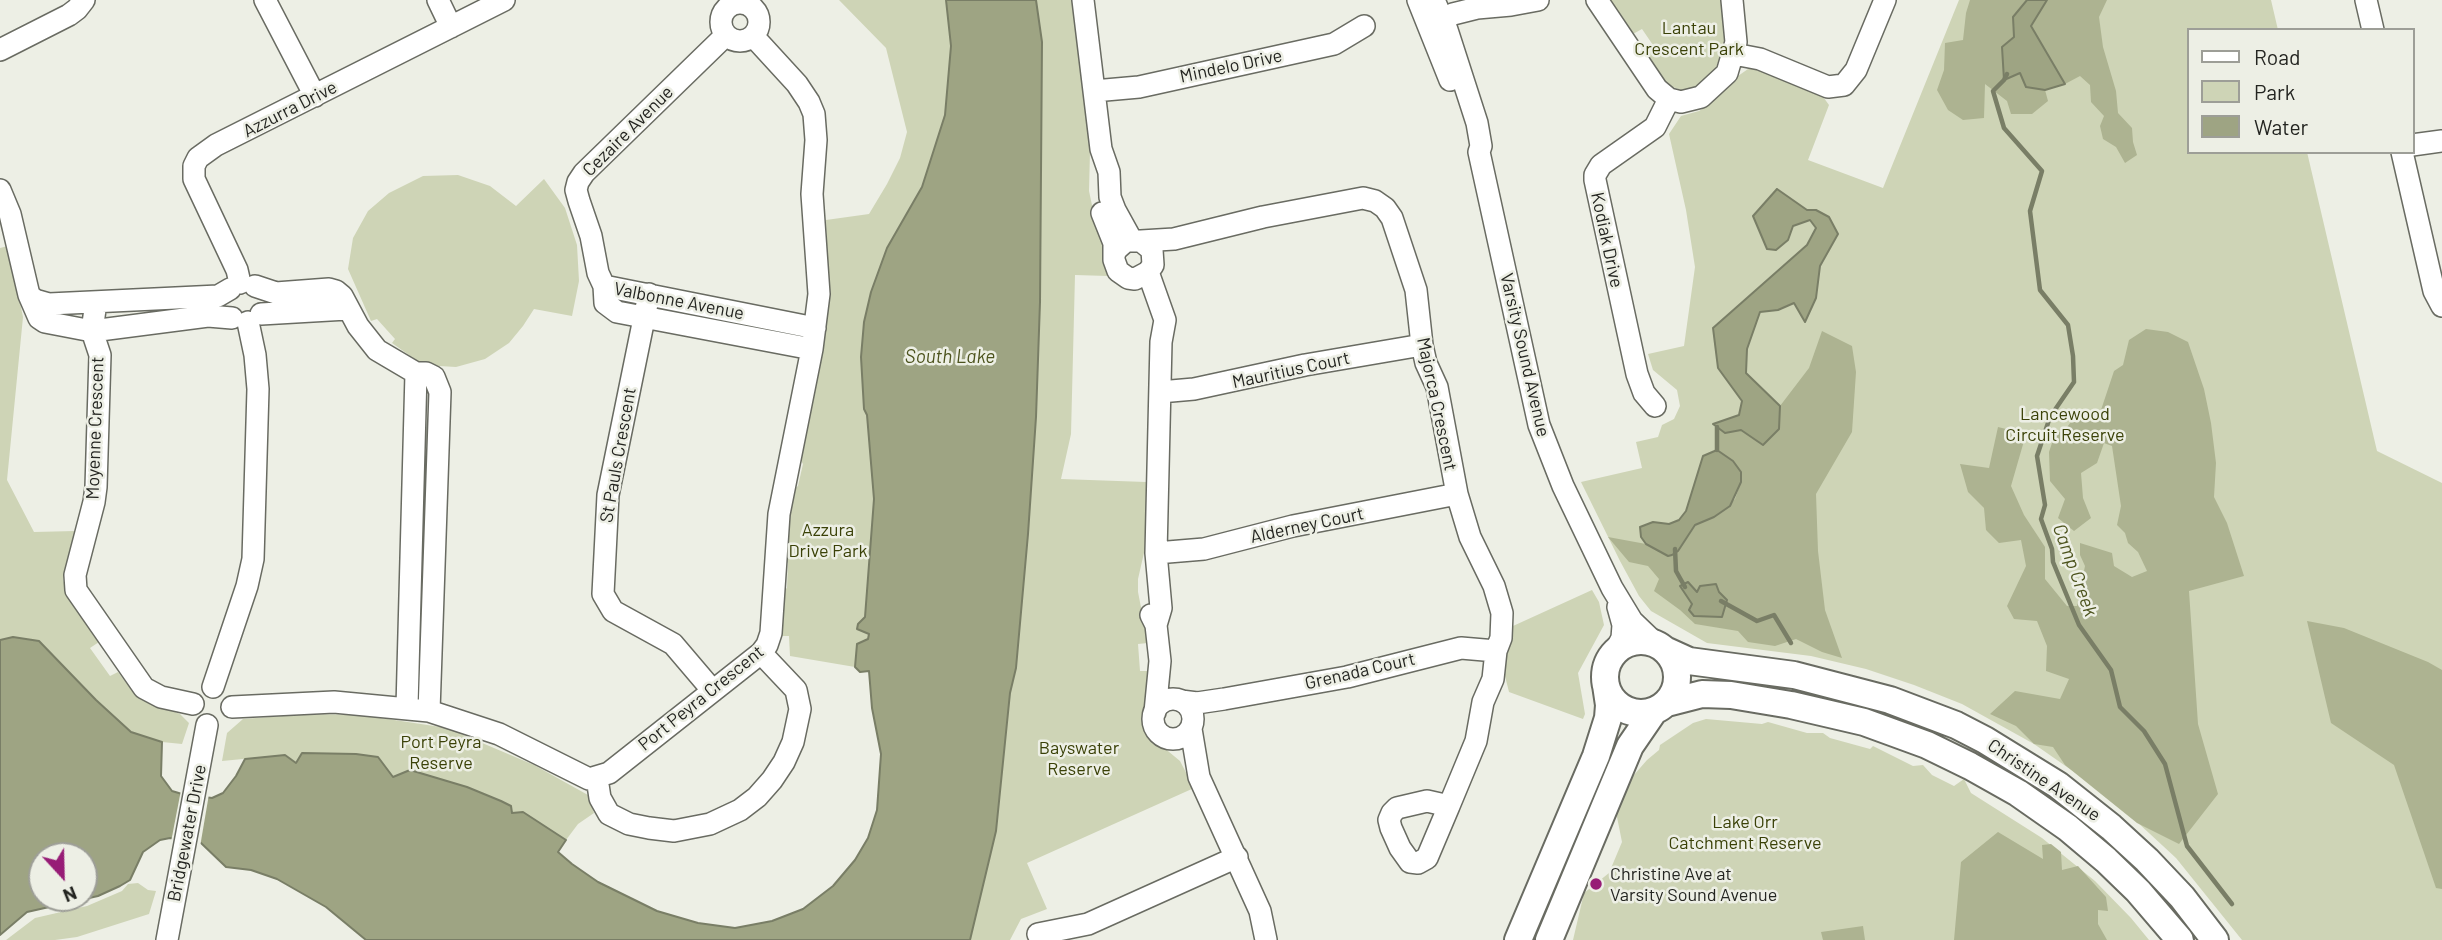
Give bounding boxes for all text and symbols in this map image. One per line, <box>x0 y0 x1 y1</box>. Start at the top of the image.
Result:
park label: Lantau Crescent Park <box>1634 17 1744 60</box>
legend <box>2186 28 2414 154</box>
text: Road <box>2254 44 2300 69</box>
street label: Mindelo Drive <box>1178 45 1284 87</box>
street label: Azzurra Drive <box>239 76 341 142</box>
text: Park <box>2254 79 2295 104</box>
street label: Cezaire Avenue <box>578 81 678 181</box>
text: Water <box>2254 114 2308 139</box>
street label: Kodiak Drive <box>1586 190 1628 290</box>
street label: Varsity Sound Avenue <box>1496 271 1554 439</box>
street label: Valbonne Avenue <box>612 278 746 324</box>
street label: Majorca Crescent <box>1412 335 1462 473</box>
water label: South Lake <box>905 346 995 368</box>
street label: Mauritius Court <box>1230 347 1352 393</box>
street label: Moyenne Crescent <box>82 356 108 500</box>
street label: St Pauls Crescent <box>595 386 641 524</box>
park label: Lancewood Circuit Reserve <box>2005 403 2125 446</box>
street label: Alderney Court <box>1248 502 1366 548</box>
park label: Azzura Drive Park <box>788 519 868 562</box>
water label: Camp Creek <box>2048 521 2102 619</box>
street label: Port Peyra Crescent <box>634 641 768 755</box>
street label: Grenada Court <box>1303 648 1417 694</box>
park label: Port Peyra Reserve <box>401 731 481 774</box>
street label: Christine Avenue <box>1983 734 2105 826</box>
park label: Bayswater Reserve <box>1039 737 1119 780</box>
street label: Bridgewater Drive <box>163 763 211 903</box>
park label: Lake Orr Catchment Reserve <box>1668 811 1822 854</box>
north arrow <box>28 842 98 912</box>
place label: Christine Ave at Varsity Sound Avenue <box>1610 863 1777 906</box>
marker: Christine Ave at Varsity Sound Avenue <box>1588 876 1604 892</box>
text: N <box>60 882 80 908</box>

